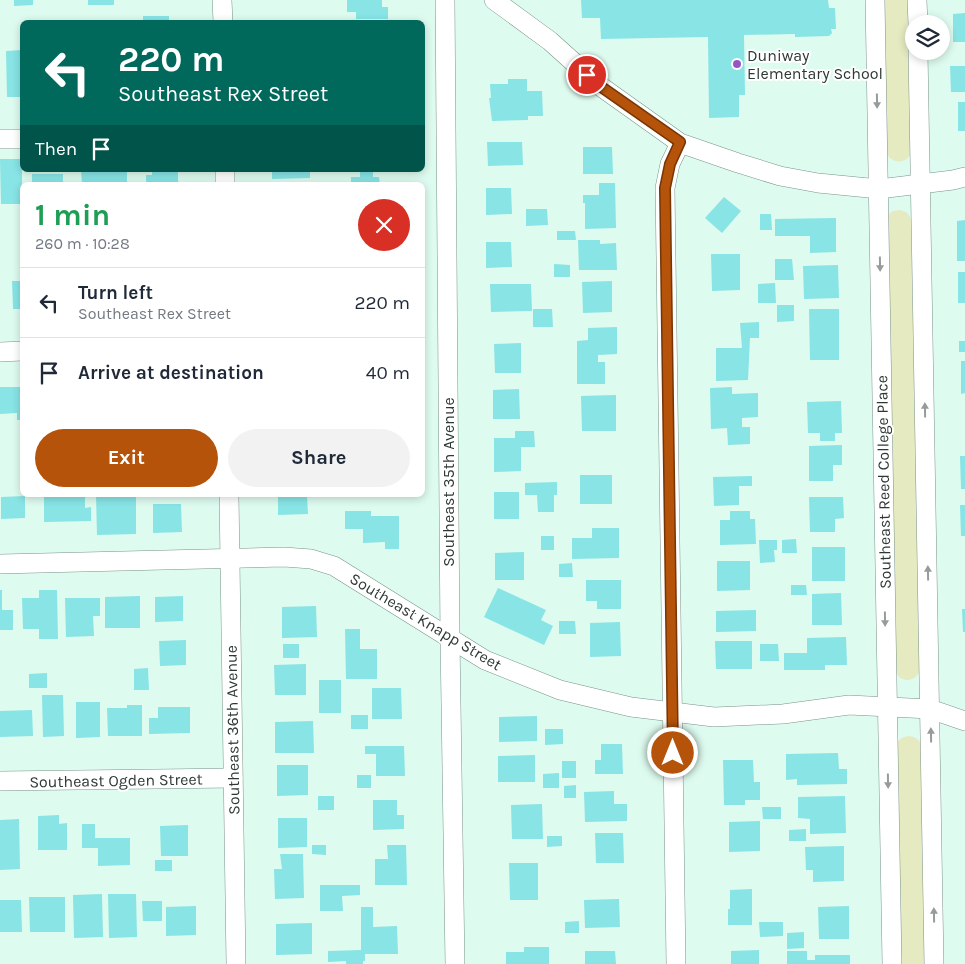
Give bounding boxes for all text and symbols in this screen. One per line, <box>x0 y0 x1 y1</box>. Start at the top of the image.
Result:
map controls <box>905 15 950 60</box>
button: layers <box>905 15 950 60</box>
text: 220 m <box>118 39 225 80</box>
icon: left <box>35 40 100 105</box>
place label: Duniway Elementary School <box>747 46 883 83</box>
pin <box>566 54 608 96</box>
marker: Duniway Elementary School <box>731 58 743 70</box>
icon: arrive <box>573 61 601 89</box>
text: Southeast Rex Street <box>118 81 328 107</box>
one-way arrow <box>873 93 881 109</box>
icon: arrive <box>87 135 115 163</box>
text: Then <box>35 138 77 160</box>
text: 1 min <box>35 197 110 233</box>
button: close <box>358 199 410 251</box>
text: 260 m · 10:28 <box>35 234 130 253</box>
one-way arrow <box>876 256 884 272</box>
text: Turn left <box>78 282 153 304</box>
icon: left <box>35 289 63 317</box>
text: 220 m <box>354 292 410 314</box>
text: Southeast Rex Street <box>78 304 231 323</box>
icon: arrive <box>35 359 63 387</box>
text: Arrive at destination <box>78 362 264 384</box>
text: 40 m <box>366 362 410 384</box>
street label: Southeast Reed College Place <box>872 375 895 589</box>
street label: Southeast 35th Avenue <box>439 397 458 567</box>
one-way arrow <box>921 402 929 418</box>
button: Exit <box>35 429 218 487</box>
button: Share <box>228 429 410 487</box>
one-way arrow <box>924 565 932 581</box>
street label: Southeast Knapp Street <box>346 569 505 674</box>
one-way arrow <box>882 611 890 627</box>
street label: Southeast 36th Avenue <box>222 645 243 815</box>
position arrow <box>646 726 698 778</box>
one-way arrow <box>927 727 935 743</box>
street label: Southeast Ogden Street <box>29 769 203 792</box>
one-way arrow <box>884 773 892 789</box>
one-way arrow <box>929 907 937 923</box>

